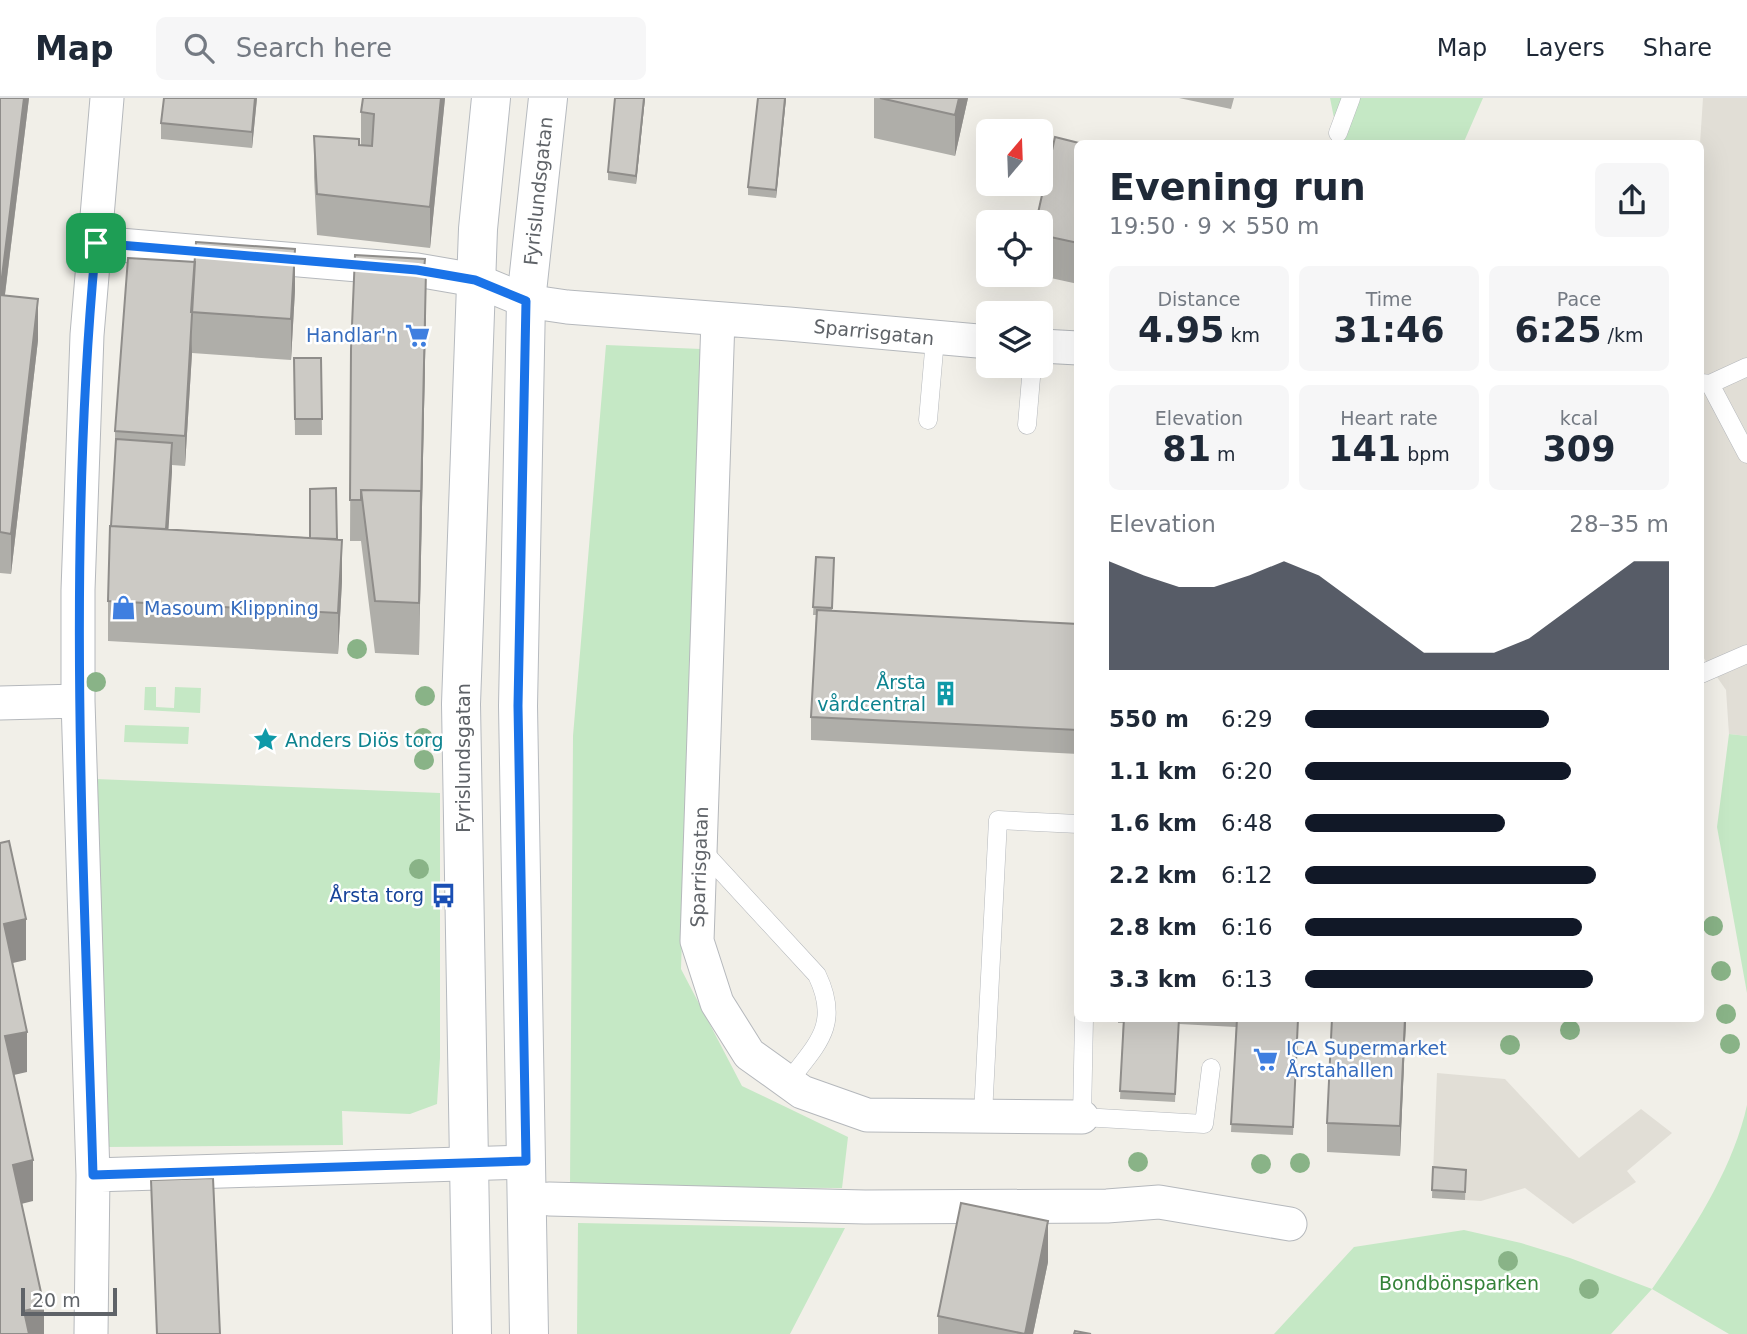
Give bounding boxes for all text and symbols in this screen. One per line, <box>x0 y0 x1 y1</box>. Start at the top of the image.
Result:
search box <box>156 17 646 80</box>
text: Map <box>35 29 114 68</box>
icon: search <box>180 29 218 67</box>
text: Search here <box>236 33 392 63</box>
text: Map <box>1437 34 1487 62</box>
text: Layers <box>1525 34 1605 62</box>
text: Share <box>1643 34 1712 62</box>
street label: Fyrislundsgatan <box>519 115 557 267</box>
north arrow <box>976 119 1054 196</box>
map controls <box>976 119 1053 378</box>
button: share <box>1595 163 1669 237</box>
text: Evening run <box>1109 165 1366 209</box>
button: locate <box>976 210 1053 287</box>
pin <box>66 213 126 273</box>
text: 19:50 · 9 × 550 m <box>1109 213 1319 239</box>
icon: arrive <box>77 224 115 262</box>
text: Distance <box>1157 288 1241 310</box>
text: Time <box>1366 288 1412 310</box>
text: Pace <box>1557 288 1601 310</box>
button: layers <box>976 301 1053 378</box>
text: 4.95 <box>1138 310 1224 350</box>
text: 31:46 <box>1333 310 1445 350</box>
text: 6:25 <box>1514 310 1602 350</box>
street label: Sparrisgatan <box>813 315 935 349</box>
supermarket icon: Handlar'n <box>404 321 432 349</box>
place label: Handlar'n <box>306 324 398 346</box>
text: km <box>1224 324 1260 346</box>
text: /km <box>1602 324 1644 346</box>
text: Elevation <box>1155 407 1243 429</box>
text: Heart rate <box>1340 407 1438 429</box>
text: kcal <box>1560 407 1598 429</box>
text: 81 <box>1162 429 1211 469</box>
text: 141 <box>1328 429 1401 469</box>
text: 309 <box>1542 429 1616 469</box>
text: m <box>1211 443 1236 465</box>
text: bpm <box>1401 443 1450 465</box>
text: Elevation <box>1109 511 1216 537</box>
text: 28–35 m <box>1569 511 1669 537</box>
shop icon: Masoum Klippning <box>110 594 138 622</box>
place label: Masoum Klippning <box>144 597 319 619</box>
place label: Årsta vårdcentral <box>817 671 926 715</box>
building icon: Årsta vårdcentral <box>932 679 960 707</box>
street label: Fyrislundsgatan <box>452 683 474 833</box>
text: 550 m <box>1109 706 1189 732</box>
text: 6:29 <box>1221 706 1273 732</box>
place icon: Anders Diös torg <box>251 726 279 754</box>
place label: Anders Diös torg <box>285 729 444 751</box>
text: 1.1 km <box>1109 758 1197 784</box>
text: 6:20 <box>1221 758 1273 784</box>
street label: Sparrisgatan <box>686 806 712 928</box>
text: 1.6 km <box>1109 810 1197 836</box>
text: 6:48 <box>1221 810 1273 836</box>
text: 2.2 km <box>1109 862 1197 888</box>
text: 6:12 <box>1221 862 1273 888</box>
bus stop icon: Årsta torg <box>430 881 458 909</box>
place label: Årsta torg <box>330 884 424 906</box>
text: 2.8 km <box>1109 914 1197 940</box>
text: 6:16 <box>1221 914 1273 940</box>
text: 3.3 km <box>1109 966 1197 992</box>
text: 6:13 <box>1221 966 1273 992</box>
place label: ICA Supermarket Årstahallen <box>1286 1037 1447 1081</box>
supermarket icon: ICA Supermarket Årstahallen <box>1252 1045 1280 1073</box>
park label: Bondbönsparken <box>1379 1272 1539 1294</box>
scale bar <box>21 1285 117 1317</box>
text: 20 m <box>32 1289 81 1311</box>

